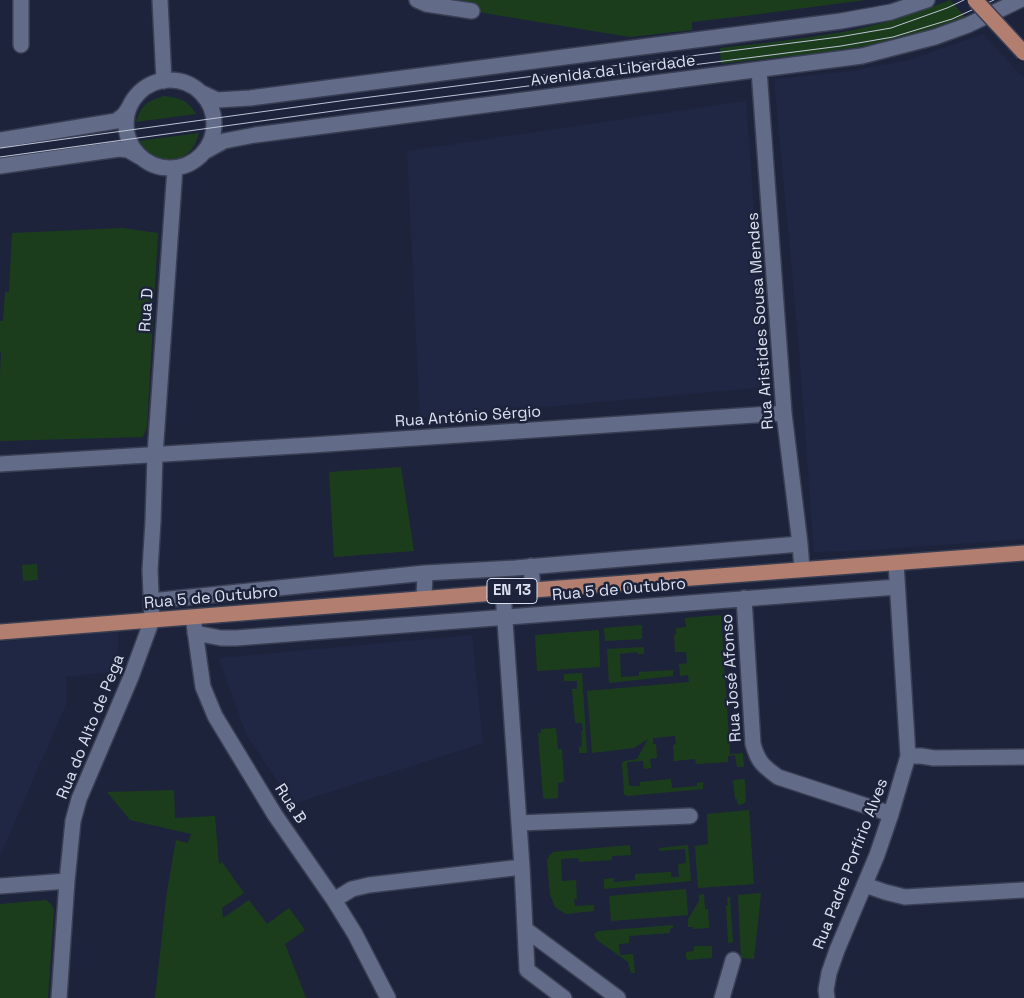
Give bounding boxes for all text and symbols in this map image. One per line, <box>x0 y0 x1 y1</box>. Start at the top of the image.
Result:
street label: Avenida da Liberdade <box>530 51 696 91</box>
street label: Rua Aristides Sousa Mendes <box>744 212 778 430</box>
street label: Rua D <box>136 287 158 333</box>
street label: Rua António Sérgio <box>394 402 542 432</box>
street label: Rua 5 de Outubro <box>551 575 687 605</box>
road number: EN 13 <box>487 578 537 604</box>
street label: Rua 5 de Outubro <box>143 583 279 613</box>
street label: Rua José Afonso <box>718 613 746 743</box>
street label: Rua do Alto de Pega <box>53 652 129 802</box>
street label: Rua Padre Porfírio Alves <box>809 776 893 952</box>
street label: Rua B <box>270 780 310 828</box>

